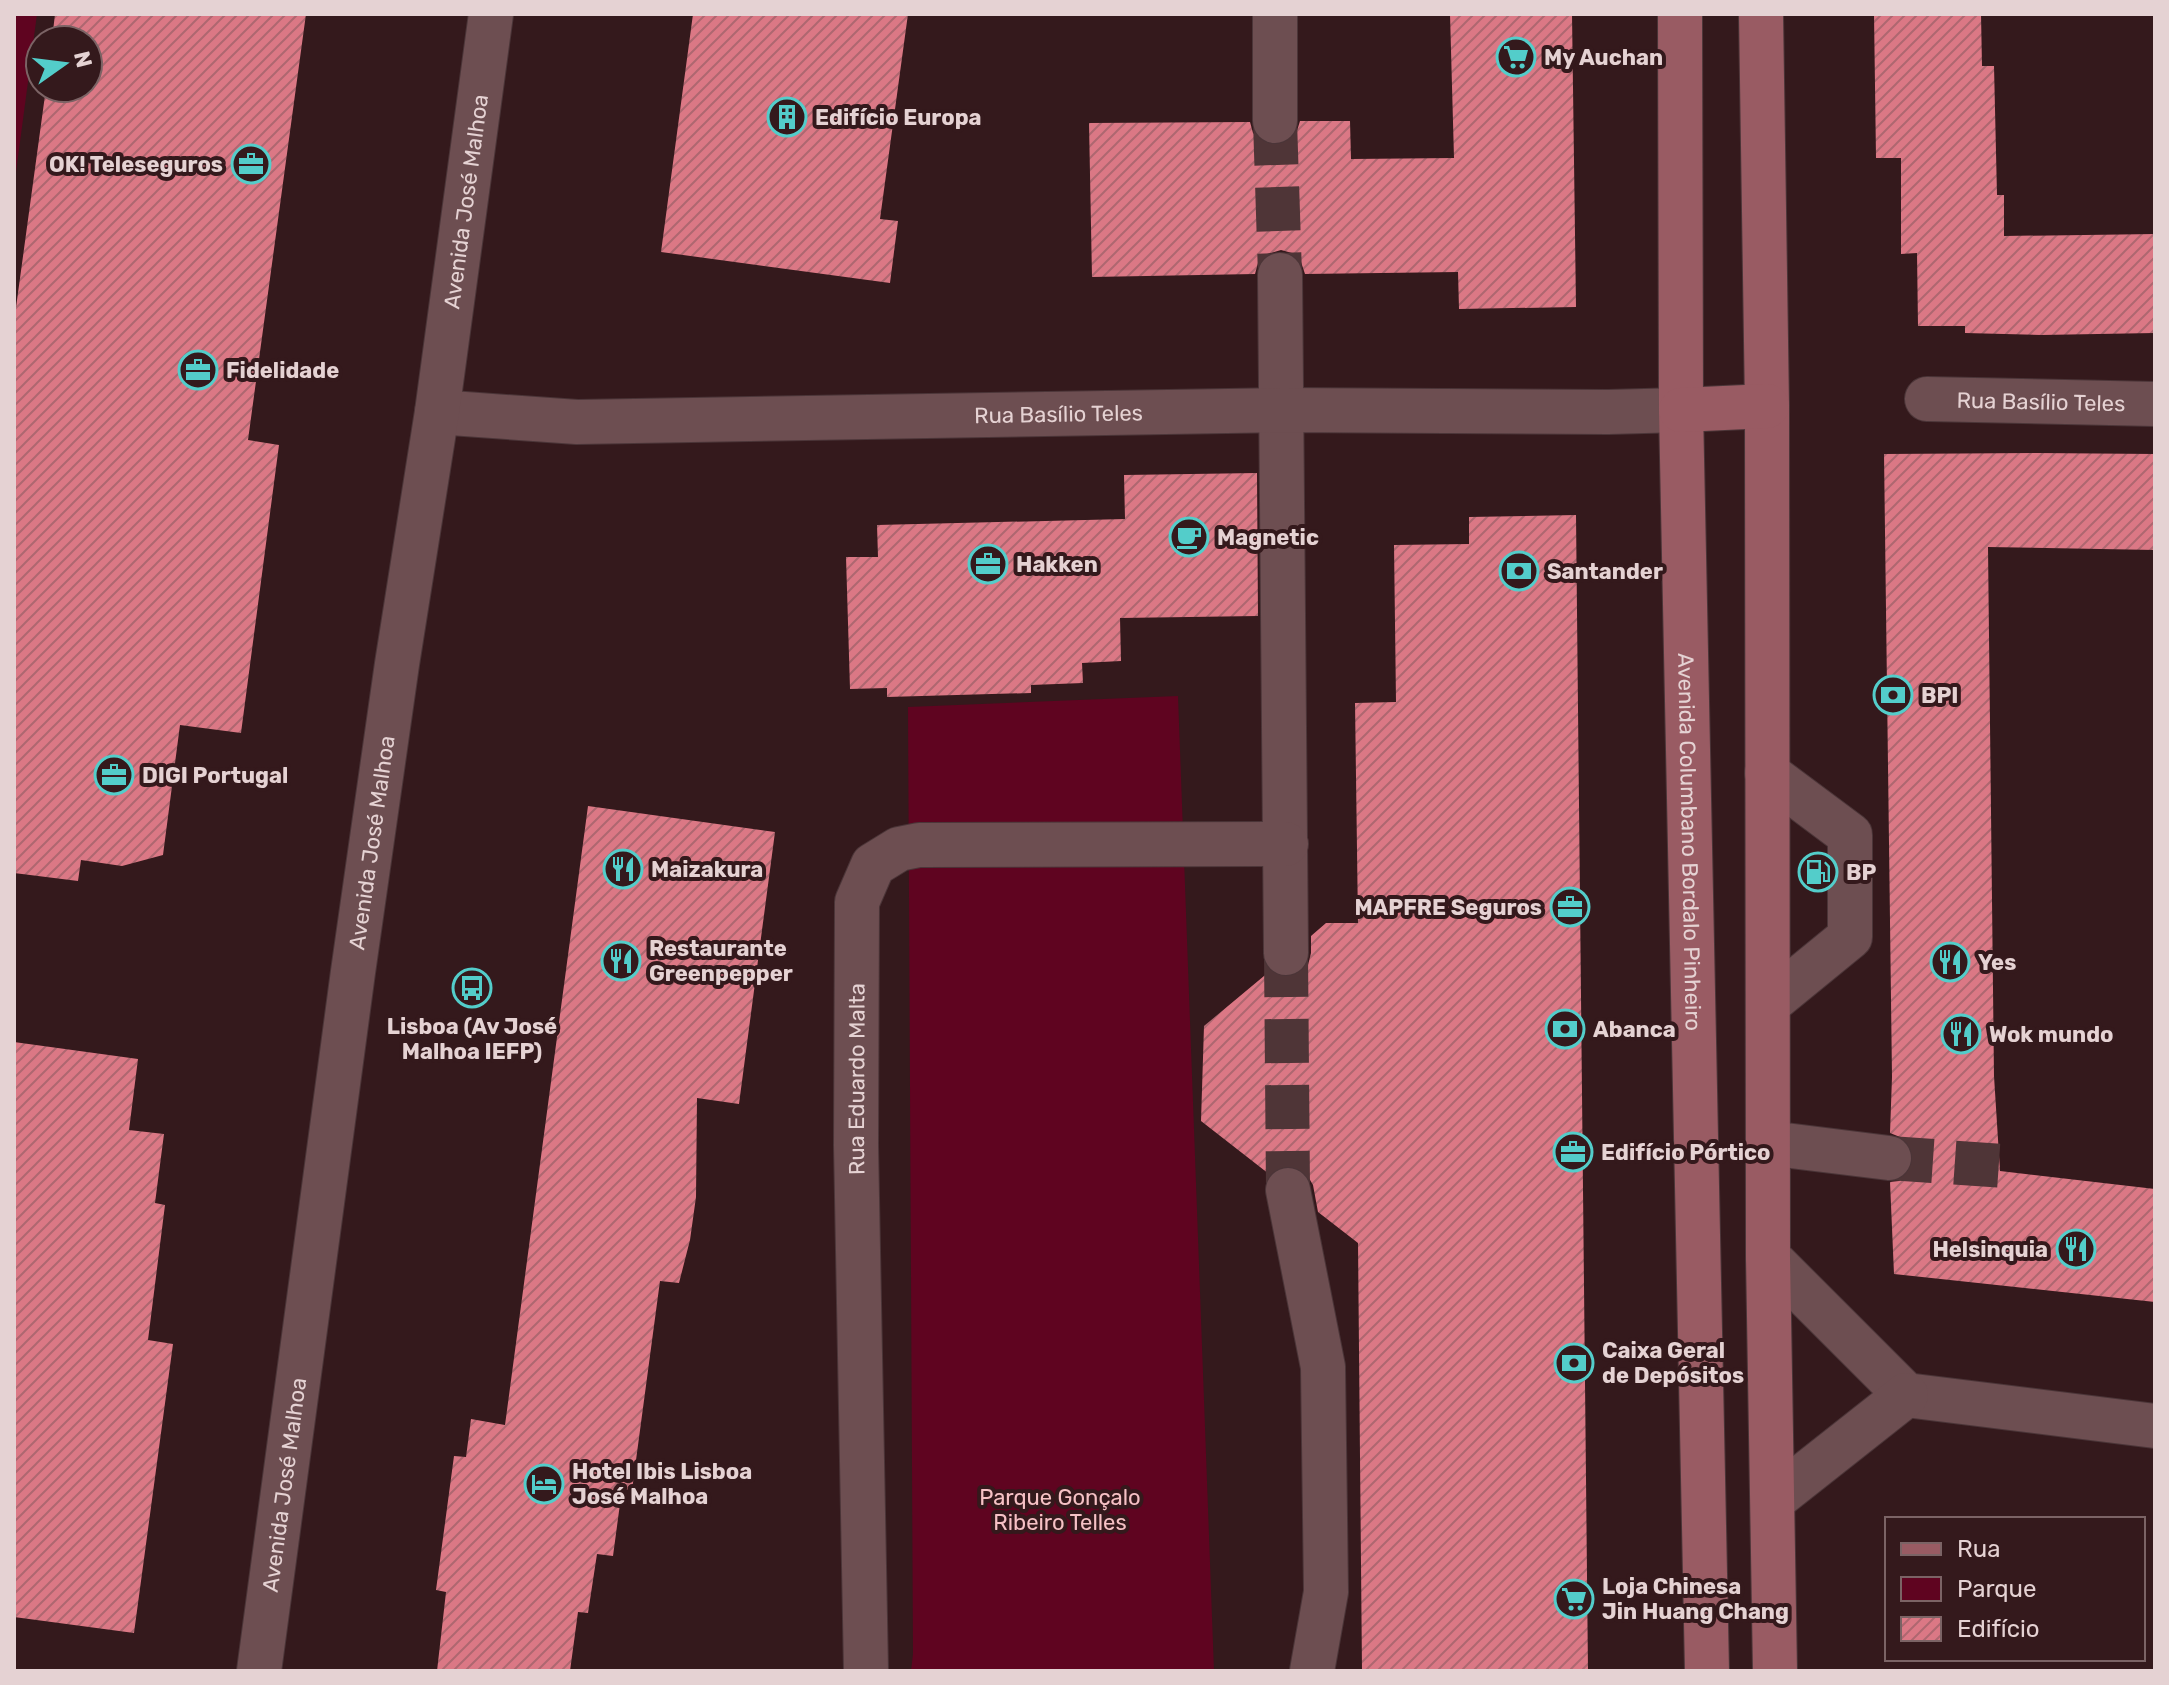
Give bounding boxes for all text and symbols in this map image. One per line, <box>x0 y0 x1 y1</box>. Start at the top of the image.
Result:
north arrow <box>24 24 104 104</box>
supermarket icon: My Auchan <box>1495 36 1537 78</box>
place label: My Auchan <box>1544 44 1663 71</box>
text: N <box>68 48 98 70</box>
street label: Avenida José Malhoa <box>438 93 493 310</box>
building icon: Edifício Europa <box>766 96 808 138</box>
place label: Edifício Europa <box>815 104 982 131</box>
office icon: OK! Teleseguros <box>230 143 272 185</box>
place label: OK! Teleseguros <box>49 151 223 178</box>
office icon: Fidelidade <box>177 349 219 391</box>
place label: Fidelidade <box>226 357 339 384</box>
street label: Rua Basílio Teles <box>1956 386 2126 417</box>
street label: Rua Basílio Teles <box>974 399 1143 429</box>
cafe icon: Magnetic <box>1168 516 1210 558</box>
place label: Magnetic <box>1217 524 1319 551</box>
office icon: Hakken <box>967 543 1009 585</box>
bank icon: Santander <box>1498 550 1540 592</box>
place label: Hakken <box>1016 551 1098 578</box>
place label: Santander <box>1547 558 1663 585</box>
street label: Avenida Columbano Bordalo Pinheiro <box>1673 652 1707 1031</box>
bank icon: BPI <box>1872 674 1914 716</box>
place label: BPI <box>1921 682 1959 709</box>
street label: Avenida José Malhoa <box>343 734 400 952</box>
office icon: DIGI Portugal <box>93 754 135 796</box>
place label: DIGI Portugal <box>142 762 288 789</box>
restaurant icon: Maizakura <box>602 848 644 890</box>
fuel station icon: BP <box>1797 851 1839 893</box>
place label: Maizakura <box>651 856 763 883</box>
place label: BP <box>1846 859 1876 886</box>
office icon: MAPFRE Seguros <box>1549 886 1591 928</box>
place label: MAPFRE Seguros <box>1354 894 1542 921</box>
place label: Restaurante Greenpepper <box>649 935 793 987</box>
restaurant icon: Restaurante Greenpepper <box>600 940 642 982</box>
restaurant icon: Yes <box>1929 941 1971 983</box>
place label: Yes <box>1978 949 2016 976</box>
bus stop icon: Lisboa (Av José Malhoa IEFP) <box>451 967 493 1009</box>
street label: Rua Eduardo Malta <box>842 983 870 1175</box>
bank icon: Abanca <box>1544 1008 1586 1050</box>
place label: Lisboa (Av José Malhoa IEFP) <box>387 1013 557 1065</box>
restaurant icon: Wok mundo <box>1940 1013 1982 1055</box>
place label: Abanca <box>1593 1016 1676 1043</box>
place label: Wok mundo <box>1989 1021 2114 1048</box>
office icon: Edifício Pórtico <box>1552 1131 1594 1173</box>
place label: Edifício Pórtico <box>1601 1139 1770 1166</box>
restaurant icon: Helsinquia <box>2055 1228 2097 1270</box>
place label: Helsinquia <box>1932 1236 2048 1263</box>
place label: Caixa Geral de Depósitos <box>1602 1337 1744 1389</box>
bank icon: Caixa Geral de Depósitos <box>1553 1342 1595 1384</box>
street label: Avenida José Malhoa <box>256 1376 312 1594</box>
place label: Hotel Ibis Lisboa José Malhoa <box>572 1458 752 1510</box>
hotel icon: Hotel Ibis Lisboa José Malhoa <box>523 1463 565 1505</box>
park label: Parque Gonçalo Ribeiro Telles <box>979 1484 1141 1536</box>
legend <box>1885 1517 2145 1661</box>
text: Rua <box>1957 1535 2000 1563</box>
place label: Loja Chinesa Jin Huang Chang <box>1602 1573 1789 1625</box>
text: Parque <box>1957 1575 2036 1603</box>
supermarket icon: Loja Chinesa Jin Huang Chang <box>1553 1578 1595 1620</box>
text: Edifício <box>1957 1615 2040 1643</box>

